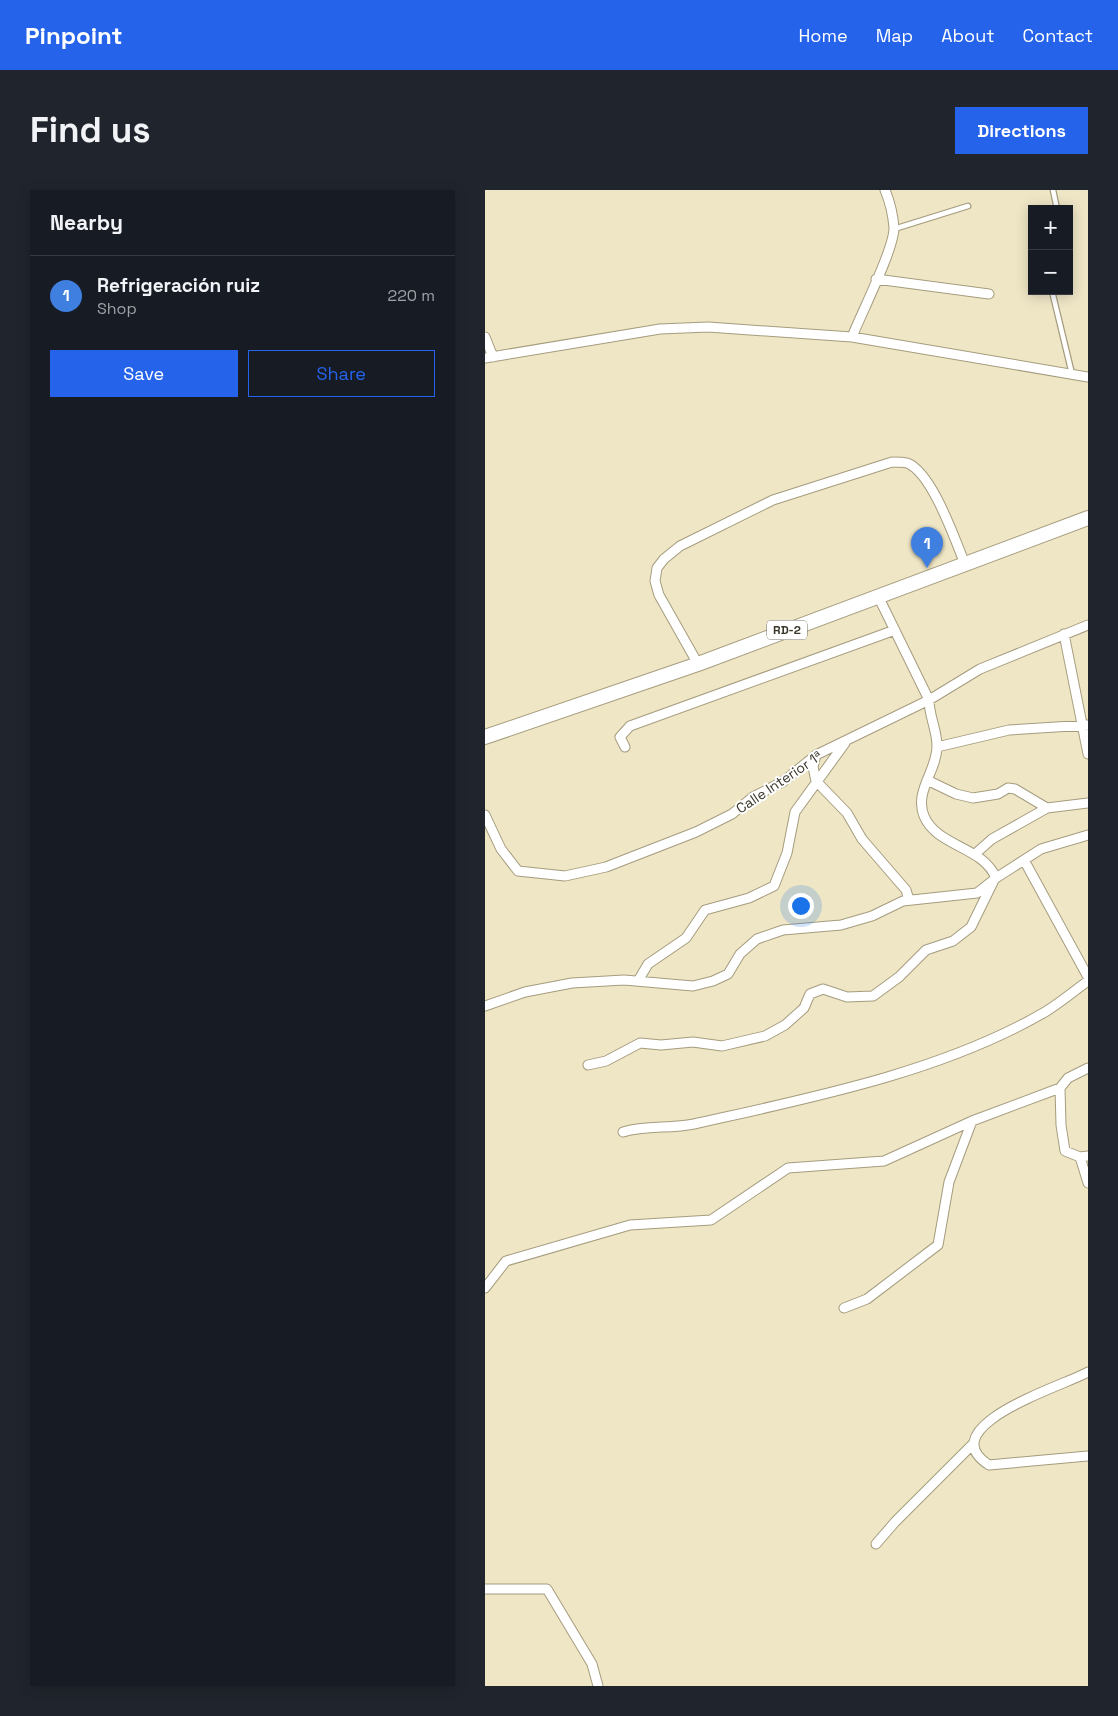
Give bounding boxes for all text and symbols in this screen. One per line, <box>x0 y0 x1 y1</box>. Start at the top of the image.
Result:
text: Pinpoint <box>25 20 122 51</box>
text: Home <box>799 24 848 47</box>
text: Map <box>876 24 913 47</box>
text: About <box>941 24 995 47</box>
text: Contact <box>1023 24 1093 47</box>
button: Directions <box>955 107 1088 154</box>
text: Find us <box>30 108 151 152</box>
map controls <box>1028 205 1073 295</box>
button: + <box>1028 205 1073 250</box>
text: Nearby <box>50 209 123 236</box>
button: − <box>1028 250 1073 295</box>
text: Refrigeración ruiz <box>97 273 260 298</box>
text: 1 <box>62 285 70 306</box>
text: 220 m <box>388 285 435 306</box>
text: Shop <box>97 298 137 319</box>
button: Save <box>50 350 238 397</box>
button: Share <box>248 350 435 397</box>
pin: 1 <box>911 527 943 568</box>
road number: RD-2 <box>767 620 807 640</box>
street label: Calle Interior 1ª <box>733 747 826 817</box>
your location <box>788 893 814 919</box>

